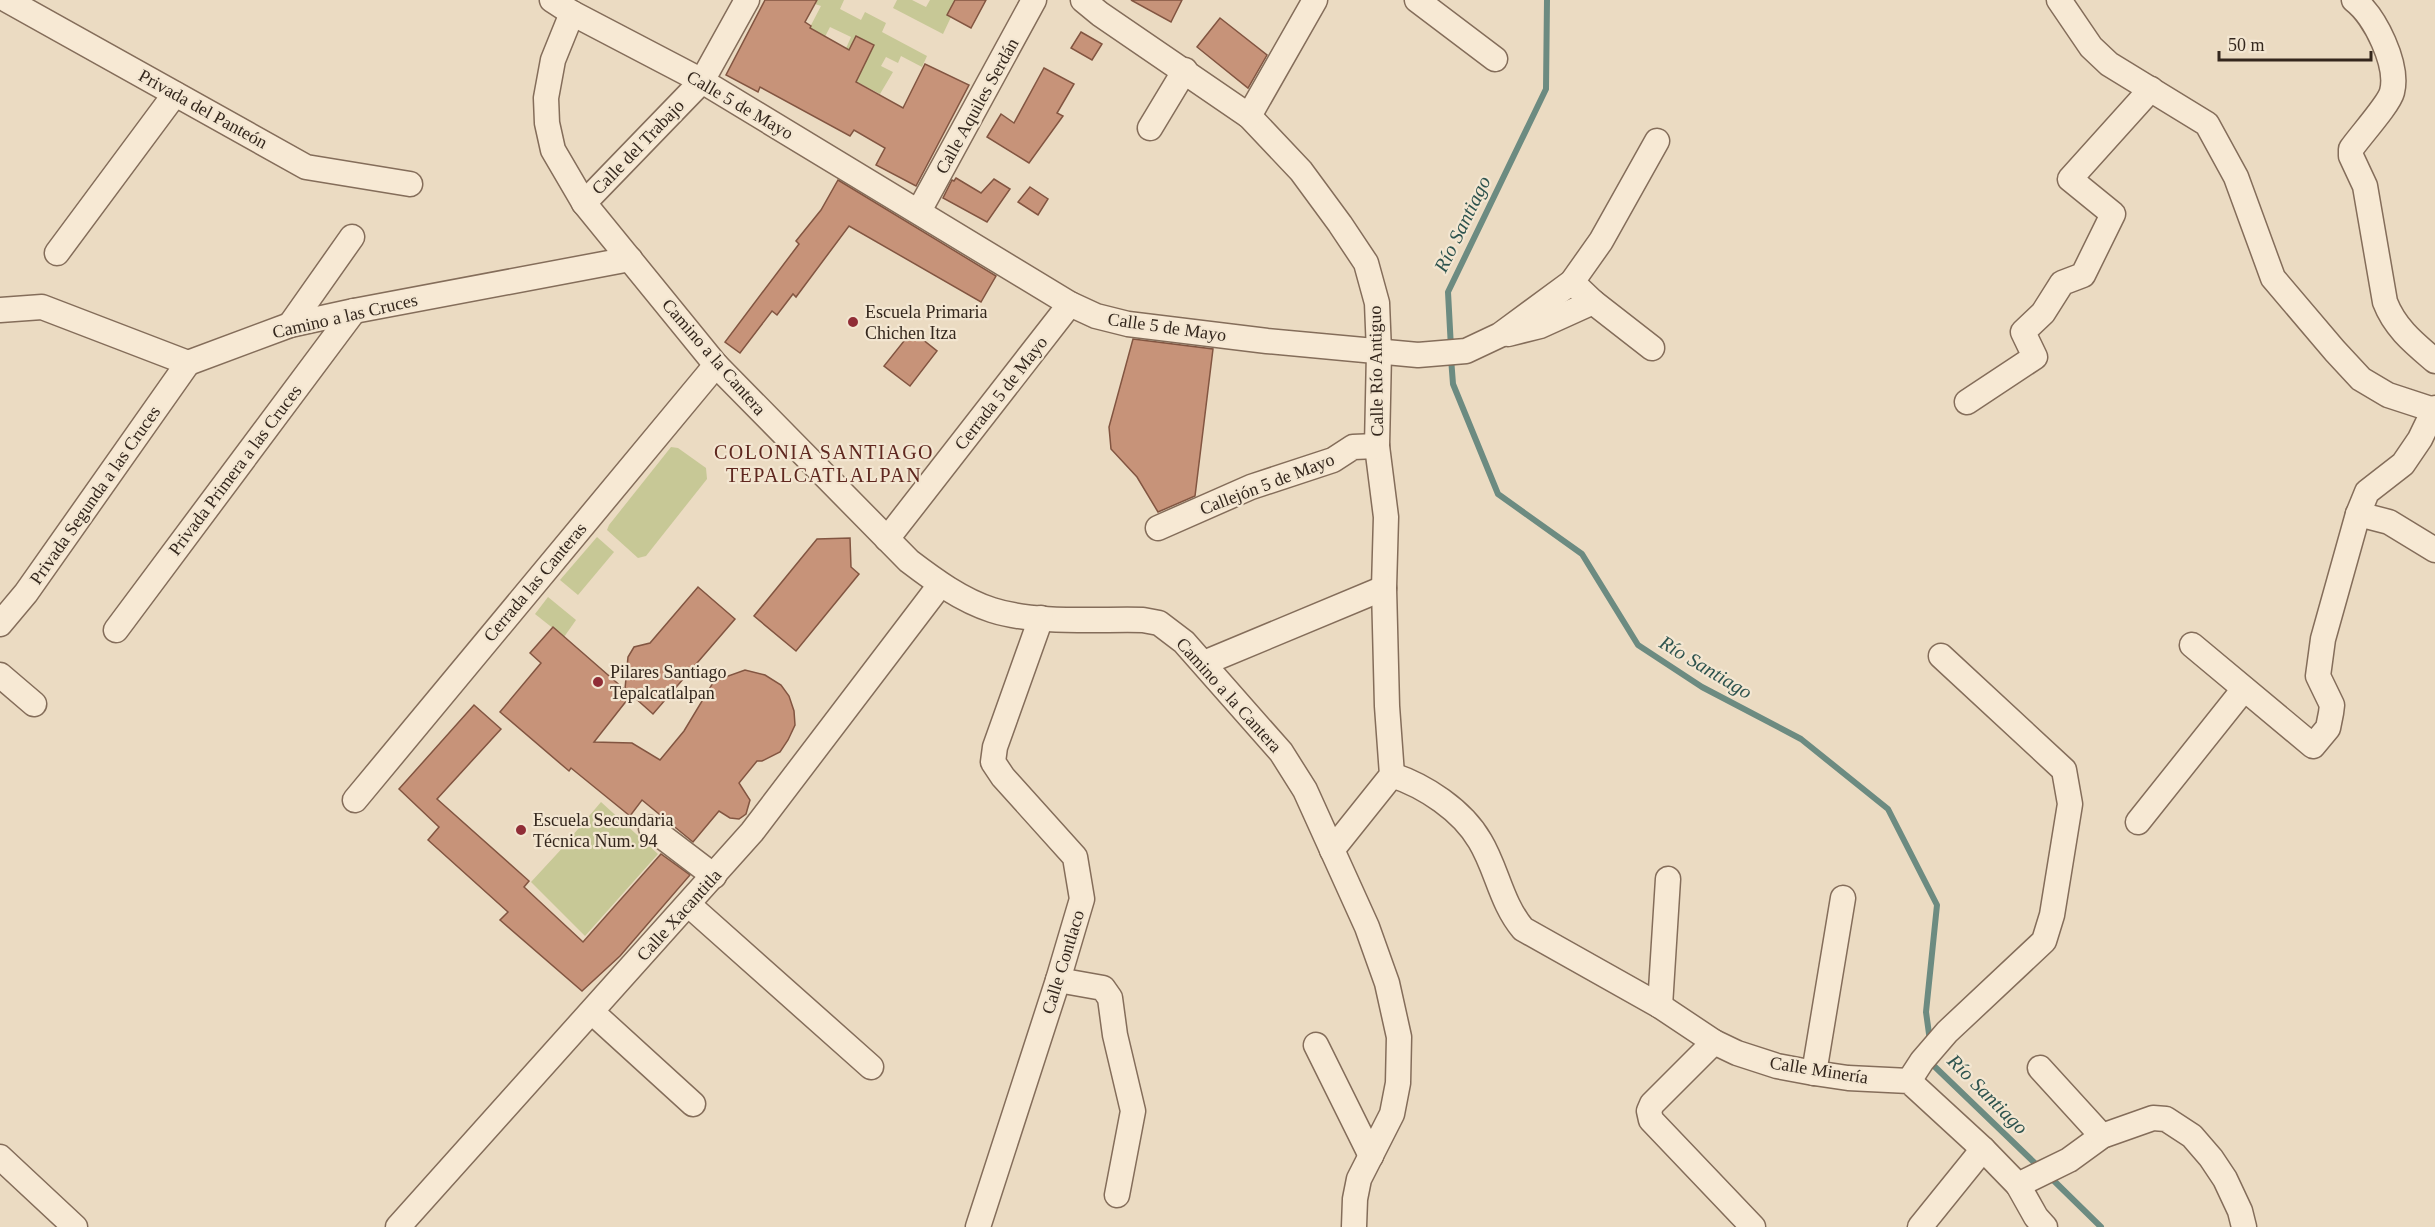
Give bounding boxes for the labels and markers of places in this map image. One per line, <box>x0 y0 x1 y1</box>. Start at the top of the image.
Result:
place label: Escuela Primaria Chichen Itza <box>865 302 987 343</box>
marker: Escuela Primaria Chichen Itza <box>846 315 860 329</box>
place label: Pilares Santiago Tepalcatlalpan <box>610 662 726 703</box>
marker: Pilares Santiago Tepalcatlalpan <box>591 675 605 689</box>
place label: Escuela Secundaria Técnica Num. 94 <box>533 810 673 851</box>
marker: Escuela Secundaria Técnica Num. 94 <box>514 823 528 837</box>

